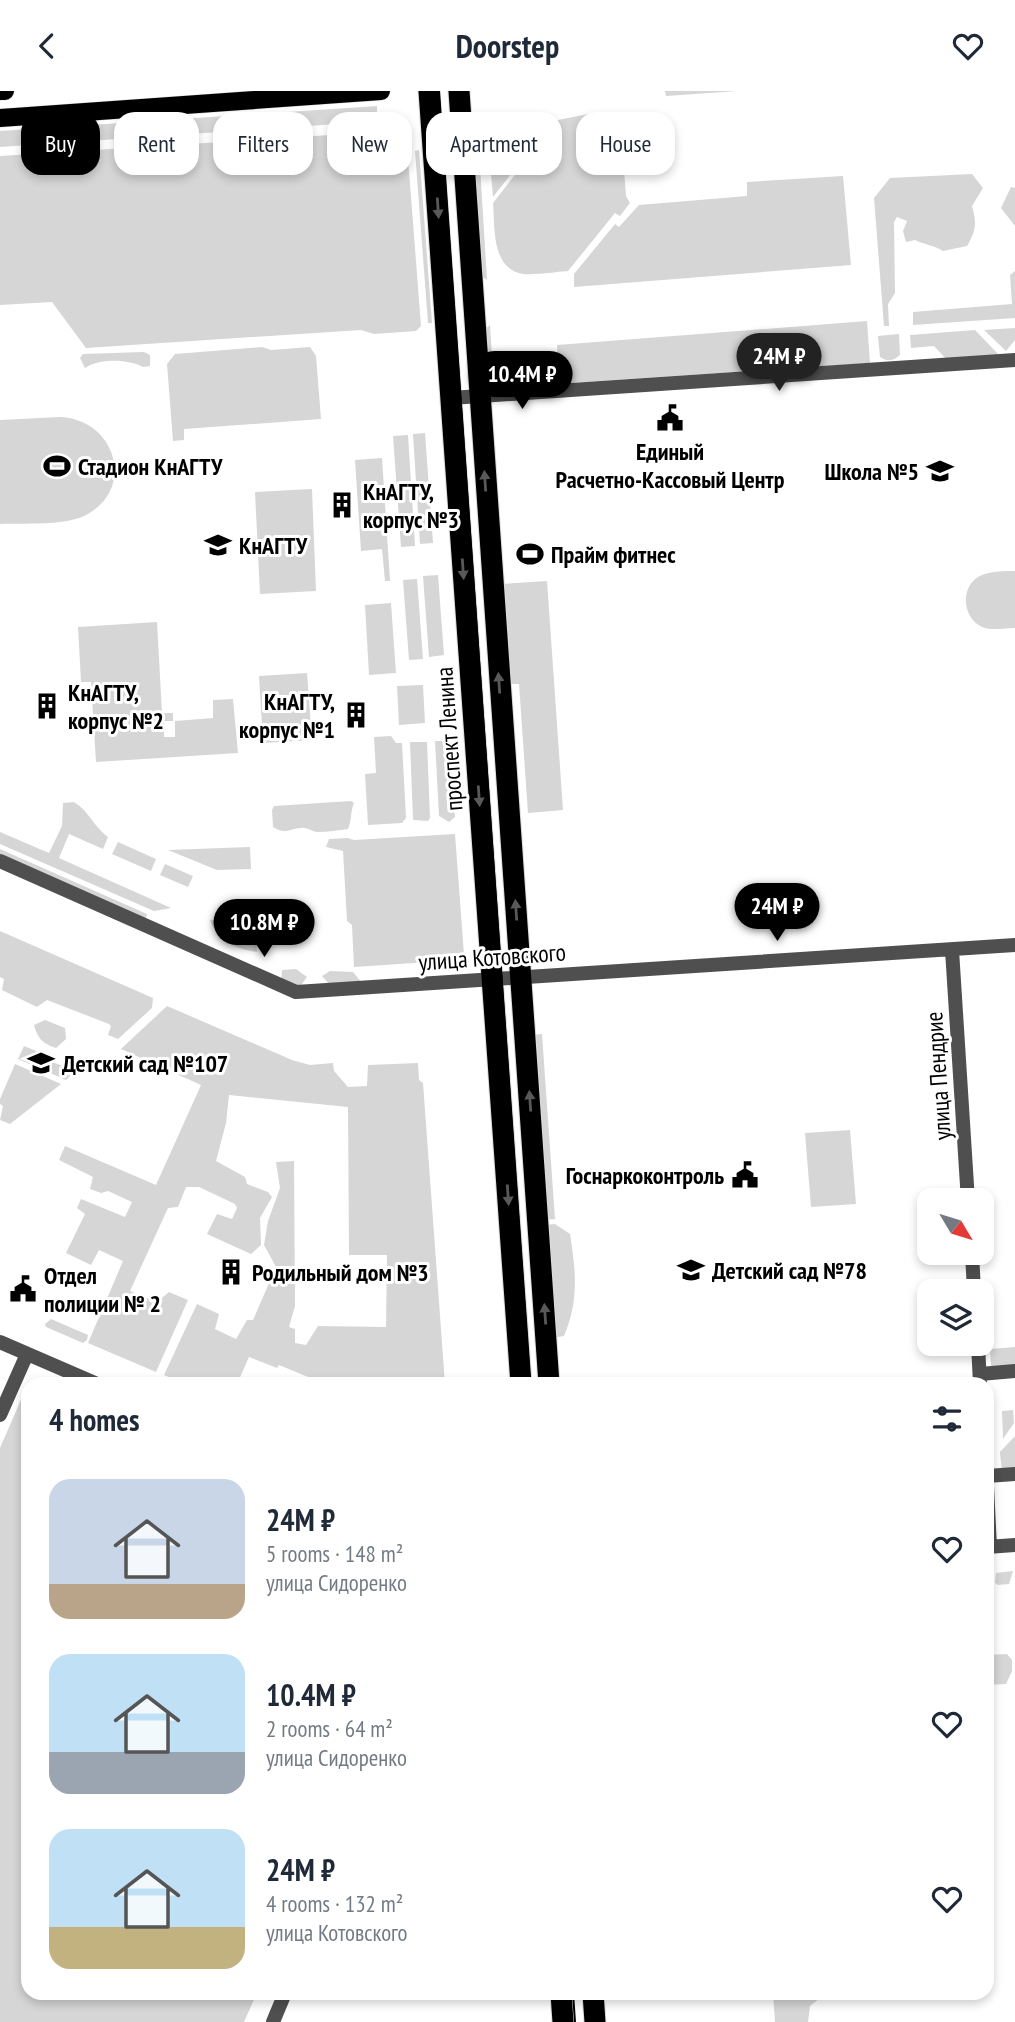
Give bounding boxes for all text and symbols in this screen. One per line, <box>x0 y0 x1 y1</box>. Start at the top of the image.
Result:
text: Doorstep <box>456 25 559 67</box>
icon: back <box>28 27 66 65</box>
icon: heart <box>949 27 987 65</box>
chip: Buy <box>21 112 100 175</box>
chip: Rent <box>114 112 199 175</box>
chip: Filters <box>213 112 313 175</box>
chip: New <box>327 112 412 175</box>
chip: Apartment <box>426 112 562 175</box>
chip: House <box>576 112 675 175</box>
one-way arrow <box>433 197 444 219</box>
pin: 24M ₽ <box>730 334 828 393</box>
text: 24M ₽ <box>753 341 805 370</box>
pin: 10.4M ₽ <box>457 351 587 411</box>
text: 10.4M ₽ <box>488 359 556 388</box>
public building icon: Единый Расчетно-Кассовый Центр <box>655 403 685 433</box>
place label: Единый Расчетно-Кассовый Центр <box>556 436 785 495</box>
sports icon: Стадион КнАГТУ <box>42 451 72 481</box>
place label: Стадион КнАГТУ <box>78 451 223 482</box>
place label: Школа №5 <box>825 456 919 487</box>
school or university icon: Школа №5 <box>925 456 955 486</box>
one-way arrow <box>479 470 490 492</box>
place label: КнАГТУ, корпус №3 <box>363 476 459 535</box>
building icon: КнАГТУ, корпус №3 <box>327 490 357 520</box>
school or university icon: КнАГТУ <box>203 530 233 560</box>
place label: КнАГТУ <box>239 530 308 561</box>
sports icon: Прайм фитнес <box>515 539 545 569</box>
place label: Прайм фитнес <box>551 539 676 570</box>
one-way arrow <box>458 559 469 581</box>
street label: проспект Ленина <box>429 666 469 812</box>
one-way arrow <box>493 672 504 694</box>
place label: КнАГТУ, корпус №2 <box>68 677 164 736</box>
place label: КнАГТУ, корпус №1 <box>239 686 335 745</box>
building icon: КнАГТУ, корпус №2 <box>32 691 62 721</box>
building icon: КнАГТУ, корпус №1 <box>341 700 371 730</box>
one-way arrow <box>474 786 485 808</box>
pin: 24M ₽ <box>728 883 826 943</box>
text: 24M ₽ <box>751 891 803 920</box>
pin: 10.8M ₽ <box>199 899 329 959</box>
one-way arrow <box>510 899 521 921</box>
text: 10.8M ₽ <box>230 907 298 936</box>
street label: улица Котовского <box>417 936 567 978</box>
street label: улица Пендрие <box>918 1011 958 1141</box>
school or university icon: Детский сад №107 <box>26 1048 56 1078</box>
place label: Детский сад №107 <box>62 1048 228 1079</box>
one-way arrow <box>524 1090 535 1112</box>
place label: Госнаркоконтроль <box>566 1160 724 1191</box>
public building icon: Госнаркоконтроль <box>730 1160 760 1190</box>
one-way arrow <box>503 1184 514 1206</box>
north arrow <box>917 1188 994 1265</box>
map controls <box>917 1188 994 1356</box>
school or university icon: Детский сад №78 <box>676 1255 706 1285</box>
place label: Детский сад №78 <box>712 1255 867 1286</box>
building icon: Родильный дом №3 <box>216 1257 246 1287</box>
place label: Родильный дом №3 <box>252 1257 429 1288</box>
place label: Отдел полиции № 2 <box>44 1260 161 1319</box>
public building icon: Отдел полиции № 2 <box>8 1274 38 1304</box>
button: layers <box>917 1279 994 1356</box>
one-way arrow <box>539 1302 550 1324</box>
text: 4 homes <box>49 1400 140 1439</box>
icon: filters <box>928 1400 966 1438</box>
text: 24M ₽ <box>266 1500 335 1539</box>
icon: home <box>105 1507 189 1591</box>
icon: heart <box>928 1530 966 1568</box>
text: 5 rooms · 148 m² <box>266 1539 403 1568</box>
text: улица Сидоренко <box>266 1568 407 1597</box>
text: 10.4M ₽ <box>266 1675 356 1714</box>
icon: home <box>105 1682 189 1766</box>
icon: heart <box>928 1705 966 1743</box>
text: 2 rooms · 64 m² <box>266 1714 393 1743</box>
text: улица Сидоренко <box>266 1743 407 1772</box>
text: 24M ₽ <box>266 1850 335 1889</box>
icon: home <box>105 1857 189 1941</box>
icon: heart <box>928 1880 966 1918</box>
text: 4 rooms · 132 m² <box>266 1889 403 1918</box>
text: улица Котовского <box>266 1918 408 1947</box>

